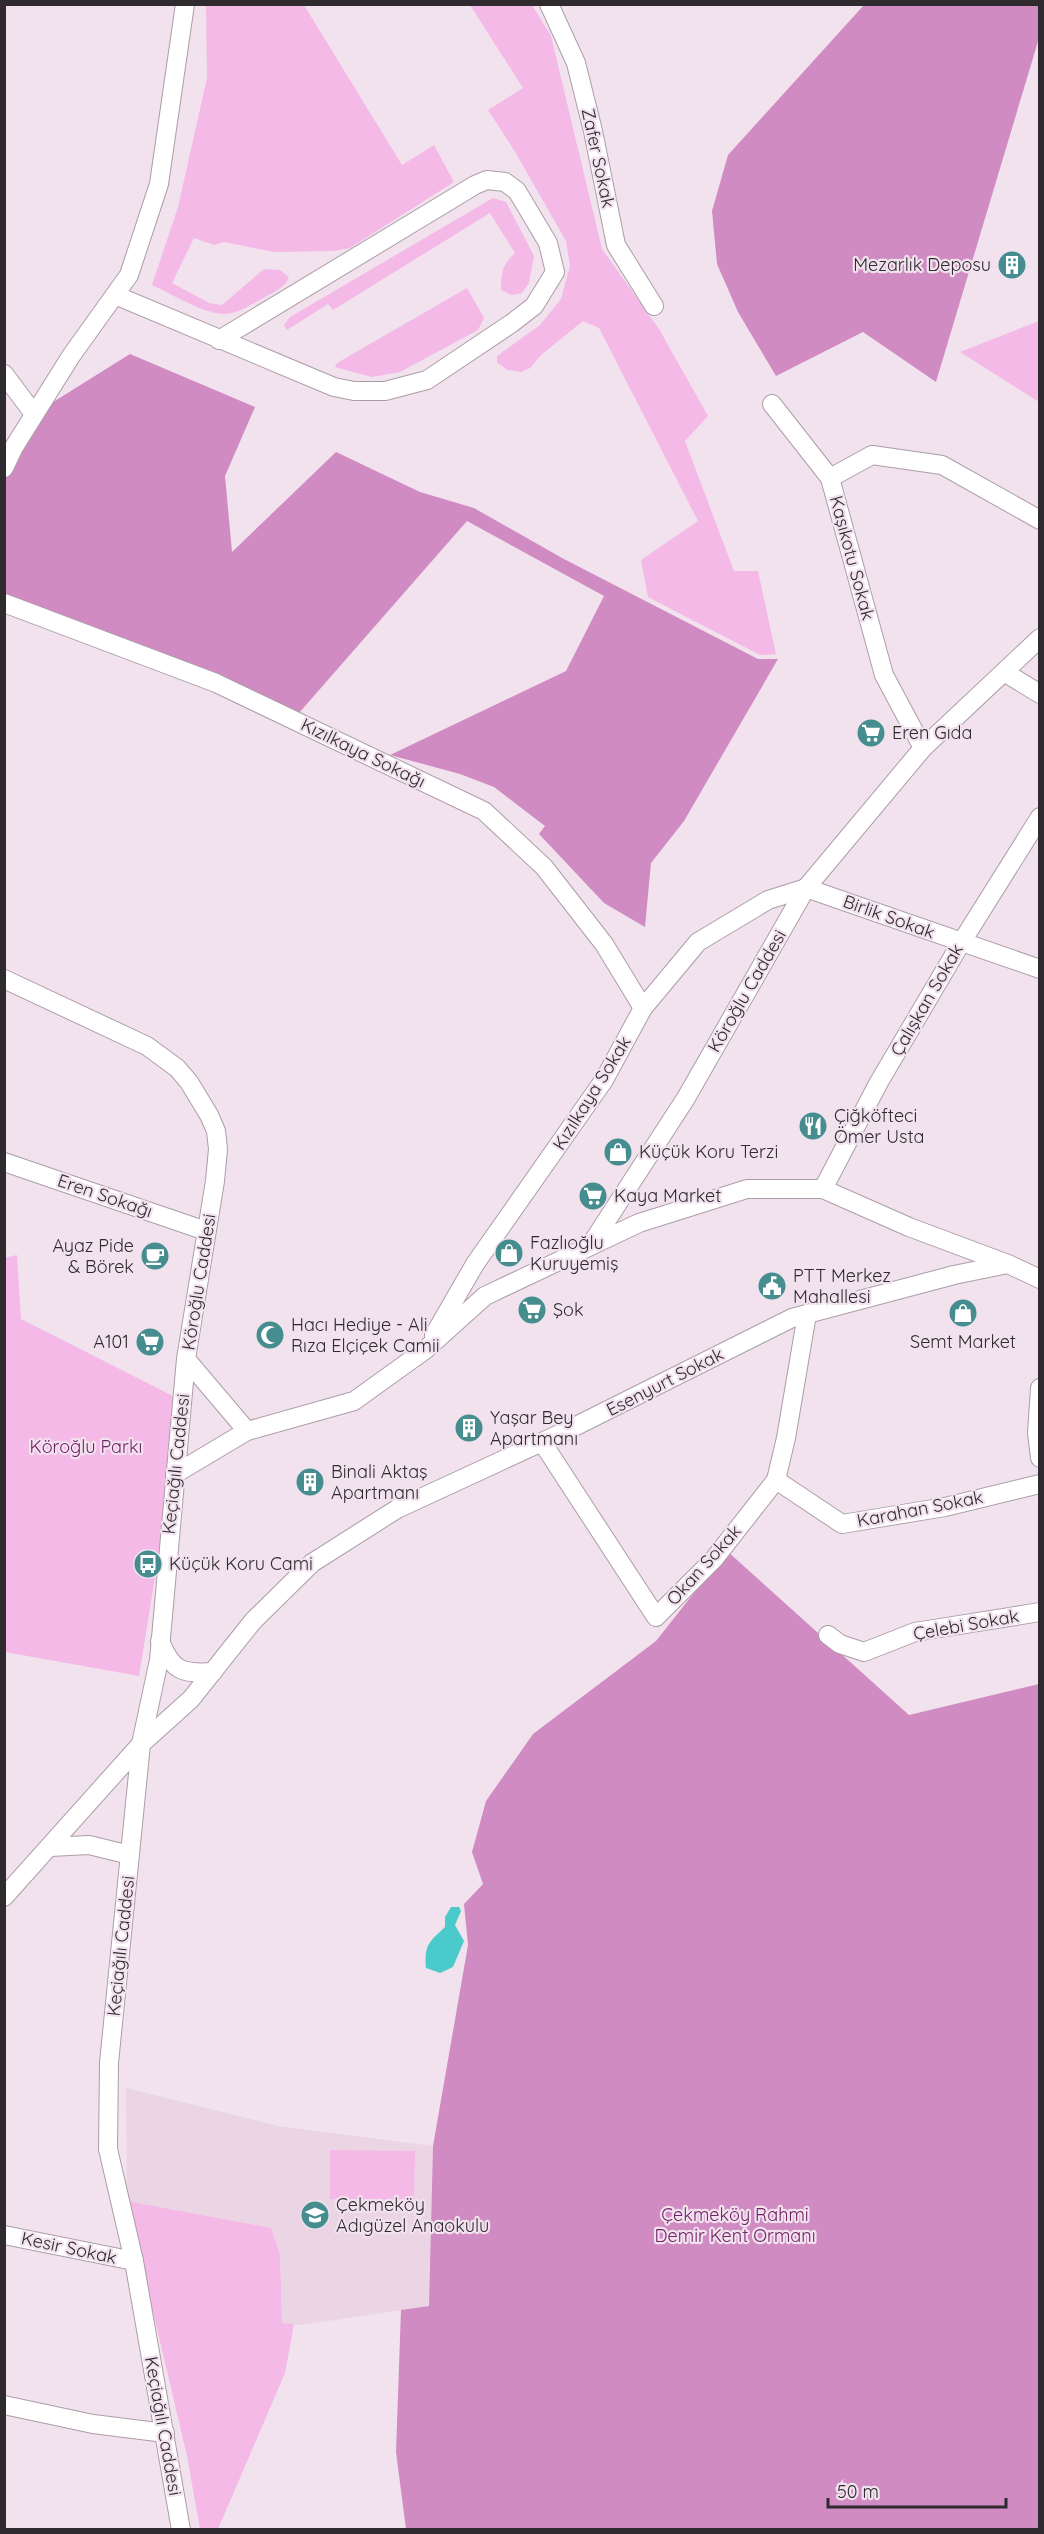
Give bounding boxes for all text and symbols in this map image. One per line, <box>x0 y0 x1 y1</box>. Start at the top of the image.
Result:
street label: Zafer Sokak <box>577 106 620 210</box>
building icon: Mezarlık Deposu <box>996 249 1028 281</box>
place label: Mezarlık Deposu <box>853 253 991 276</box>
street label: Kaşıkotu Sokak <box>825 493 880 623</box>
street label: Kızılkaya Sokağı <box>297 712 429 793</box>
supermarket icon: Eren Gıda <box>855 717 887 749</box>
place label: Eren Gıda <box>892 721 972 744</box>
street label: Birlik Sokak <box>840 889 938 944</box>
street label: Köroğlu Caddesi <box>702 925 791 1056</box>
street label: Çalışkan Sokak <box>885 939 968 1060</box>
street label: Kızılkaya Sokak <box>547 1031 636 1154</box>
place label: Çiğköfteci Ömer Usta <box>834 1104 925 1148</box>
restaurant icon: Çiğköfteci Ömer Usta <box>797 1110 829 1142</box>
shop icon: Küçük Koru Terzi <box>602 1136 634 1168</box>
place label: Küçük Koru Terzi <box>639 1140 778 1163</box>
street label: Eren Sokağı <box>55 1169 156 1222</box>
supermarket icon: Kaya Market <box>577 1180 609 1212</box>
place label: Kaya Market <box>614 1184 721 1207</box>
street label: Köroğlu Caddesi <box>176 1212 221 1352</box>
place label: Fazlıoğlu Kuruyemiş <box>530 1231 618 1275</box>
place label: Ayaz Pide & Börek <box>52 1234 134 1278</box>
shop icon: Fazlıoğlu Kuruyemiş <box>493 1237 525 1269</box>
cafe icon: Ayaz Pide & Börek <box>139 1240 171 1272</box>
place label: PTT Merkez Mahallesi <box>793 1264 891 1308</box>
public building icon: PTT Merkez Mahallesi <box>756 1270 788 1302</box>
supermarket icon: Şok <box>516 1294 548 1326</box>
shop icon: Semt Market <box>947 1297 979 1329</box>
place label: Şok <box>553 1298 584 1321</box>
place label: Hacı Hediye - Ali Rıza Elçiçek Camii <box>291 1313 440 1357</box>
mosque icon: Hacı Hediye - Ali Rıza Elçiçek Camii <box>254 1319 286 1351</box>
supermarket icon: A101 <box>134 1326 166 1358</box>
place label: A101 <box>93 1330 129 1353</box>
place label: Semt Market <box>910 1330 1016 1353</box>
street label: Esenyurt Sokak <box>602 1342 727 1421</box>
street label: Keçiağılı Caddesi <box>157 1393 194 1535</box>
place label: Yaşar Bey Apartmanı <box>490 1406 578 1450</box>
building icon: Yaşar Bey Apartmanı <box>453 1412 485 1444</box>
park label: Köroğlu Parkı <box>30 1435 142 1458</box>
place label: Binali Aktaş Apartmanı <box>331 1460 428 1504</box>
building icon: Binali Aktaş Apartmanı <box>294 1466 326 1498</box>
street label: Karahan Sokak <box>855 1485 985 1532</box>
street label: Okan Sokak <box>661 1520 746 1610</box>
bus stop icon: Küçük Koru Cami <box>132 1548 164 1580</box>
place label: Küçük Koru Cami <box>169 1552 313 1575</box>
street label: Çelebi Sokak <box>911 1604 1021 1645</box>
street label: Keçiağılı Caddesi <box>102 1875 139 2017</box>
place label: Çekmeköy Adıgüzel Anaokulu <box>336 2193 489 2237</box>
school or university icon: Çekmeköy Adıgüzel Anaokulu <box>299 2199 331 2231</box>
park label: Çekmeköy Rahmi Demir Kent Ormanı <box>654 2203 816 2247</box>
street label: Kesir Sokak <box>19 2226 119 2269</box>
street label: Keçiağılı Caddesi <box>140 2355 187 2497</box>
scale bar <box>828 2471 1006 2509</box>
text: 50 m <box>837 2480 879 2503</box>

